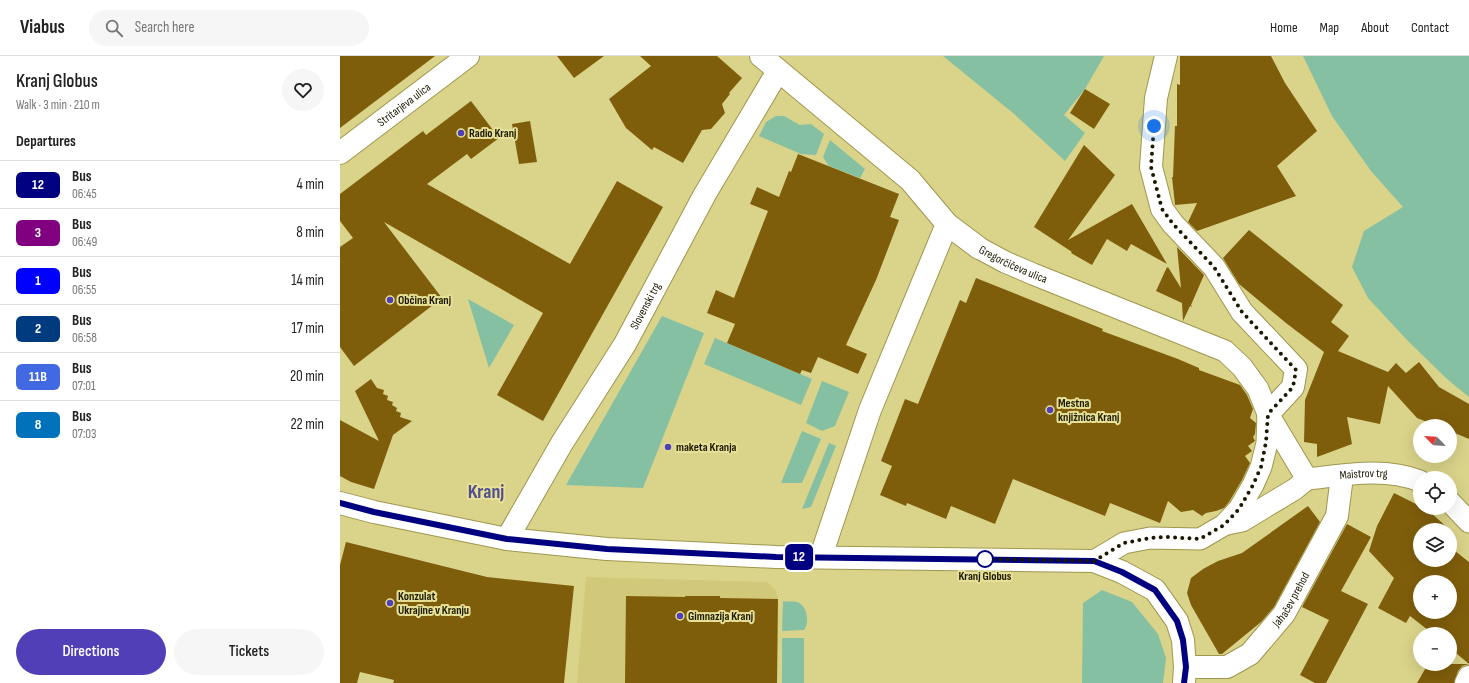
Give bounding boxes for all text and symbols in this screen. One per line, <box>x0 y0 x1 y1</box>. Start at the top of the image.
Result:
search box <box>89 10 369 46</box>
text: Viabus <box>20 16 65 39</box>
icon: search <box>103 17 125 39</box>
text: Search here <box>135 18 194 37</box>
text: Home <box>1270 19 1298 36</box>
text: Map <box>1320 19 1339 36</box>
text: About <box>1361 19 1389 36</box>
text: Contact <box>1411 19 1449 36</box>
button: heart <box>282 69 324 111</box>
text: Kranj Globus <box>16 70 98 93</box>
street label: Stritarjeva ulica <box>374 79 434 130</box>
text: Walk · 3 min · 210 m <box>16 97 100 113</box>
your location <box>1144 116 1164 136</box>
place label: Radio Kranj <box>469 126 516 141</box>
marker: Radio Kranj <box>456 128 466 138</box>
text: Departures <box>16 132 76 151</box>
text: Bus <box>72 167 91 186</box>
text: 4 min <box>297 175 324 194</box>
text: 12 <box>32 176 44 193</box>
text: 06:45 <box>72 186 97 202</box>
text: Bus <box>72 215 91 234</box>
text: 8 min <box>296 223 324 242</box>
text: 3 <box>35 224 41 241</box>
text: 06:49 <box>72 234 97 250</box>
street label: Gregorčičeva ulica <box>976 242 1050 287</box>
text: Bus <box>72 263 91 282</box>
text: 14 min <box>291 271 324 290</box>
text: 1 <box>35 272 41 289</box>
street label: Slovenski trg <box>627 280 664 332</box>
text: 06:55 <box>72 282 96 298</box>
place label: Občina Kranj <box>398 293 451 308</box>
marker: Občina Kranj <box>385 295 395 305</box>
text: Bus <box>72 311 91 330</box>
text: 17 min <box>292 319 324 338</box>
text: 2 <box>35 320 41 337</box>
text: 06:58 <box>72 330 97 346</box>
text: Bus <box>72 359 91 378</box>
text: 20 min <box>290 367 324 386</box>
text: 11B <box>29 368 47 385</box>
text: 07:01 <box>72 378 96 394</box>
place label: Mestna knjižnica Kranj <box>1058 396 1119 425</box>
marker: Mestna knjižnica Kranj <box>1045 405 1055 415</box>
text: Bus <box>72 407 91 426</box>
text: 22 min <box>290 415 324 434</box>
text: 8 <box>35 416 41 433</box>
north arrow <box>1413 419 1457 463</box>
map controls <box>1413 419 1457 671</box>
text: 07:03 <box>72 426 97 442</box>
place label: maketa Kranja <box>676 440 737 455</box>
marker: maketa Kranja <box>663 442 673 452</box>
street label: Maistrov trg <box>1339 466 1388 483</box>
button: locate <box>1413 471 1457 515</box>
district label: Kranj <box>468 480 504 504</box>
button: layers <box>1413 523 1457 567</box>
line badge: 12 <box>781 544 817 570</box>
text: 12 <box>793 548 805 565</box>
marker: Kranj Globus <box>976 550 994 568</box>
place label: Kranj Globus <box>959 569 1012 584</box>
street label: Jahačev prehod <box>1268 569 1313 631</box>
button: + <box>1413 575 1457 619</box>
place label: Konzulat Ukrajine v Kranju <box>398 589 469 618</box>
marker: Konzulat Ukrajine v Kranju <box>385 598 395 608</box>
place label: Gimnazija Kranj <box>688 609 753 624</box>
marker: Gimnazija Kranj <box>675 611 685 621</box>
button: − <box>1413 627 1457 671</box>
button: Directions <box>16 629 166 675</box>
button: Tickets <box>174 629 324 675</box>

